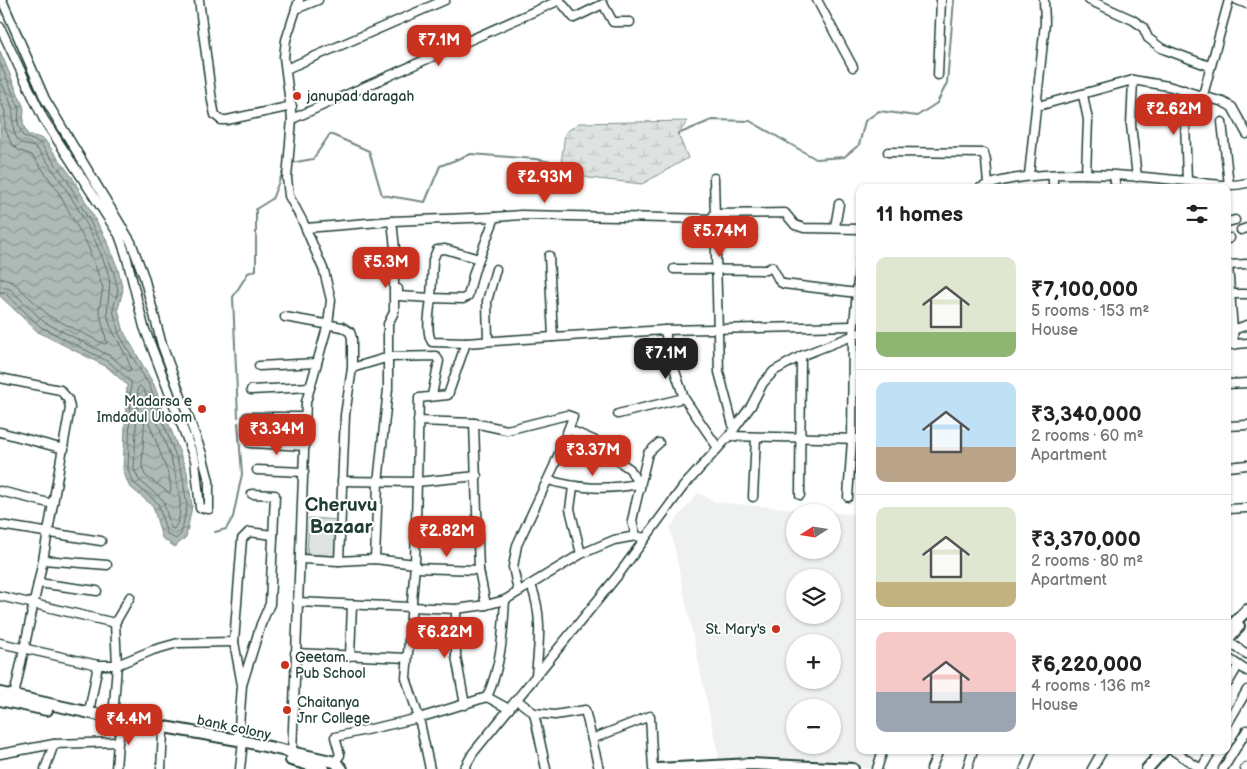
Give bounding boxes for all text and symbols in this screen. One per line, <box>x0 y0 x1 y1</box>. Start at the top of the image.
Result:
pin: ₹7.1M <box>404 24 474 67</box>
text: ₹7.1M <box>418 31 460 50</box>
place label: janupad daragah <box>306 88 414 105</box>
marker: janupad daragah <box>291 90 303 102</box>
pin: ₹2.62M <box>1133 94 1215 136</box>
text: ₹2.62M <box>1146 100 1202 119</box>
pin: ₹2.93M <box>504 162 586 204</box>
text: ₹2.93M <box>518 168 572 187</box>
icon: filters <box>1183 200 1211 228</box>
text: 11 homes <box>876 202 963 227</box>
pin: ₹5.74M <box>679 216 761 258</box>
text: ₹5.74M <box>693 222 747 241</box>
pin: ₹5.3M <box>351 246 421 289</box>
text: ₹5.3M <box>363 253 409 272</box>
icon: home <box>916 277 976 337</box>
text: ₹7,100,000 <box>1031 277 1138 302</box>
text: 5 rooms · 153 m² <box>1031 302 1149 321</box>
text: House <box>1031 321 1078 340</box>
pin: ₹7.1M <box>631 338 701 380</box>
text: ₹7.1M <box>645 344 687 363</box>
place label: Madarsa e Imdadul Uloom <box>97 393 192 426</box>
icon: home <box>916 402 976 462</box>
text: ₹3,340,000 <box>1031 402 1142 427</box>
marker: Madarsa e Imdadul Uloom <box>196 403 208 415</box>
pin: ₹3.34M <box>236 414 318 456</box>
text: ₹3.34M <box>250 420 304 439</box>
text: 2 rooms · 60 m² <box>1031 427 1144 446</box>
pin: ₹3.37M <box>552 434 634 477</box>
text: ₹3.37M <box>566 441 620 460</box>
text: Apartment <box>1031 446 1107 465</box>
district label: Cheruvu Bazaar <box>305 494 377 539</box>
north arrow <box>786 504 841 559</box>
map controls <box>786 504 841 754</box>
pin: ₹2.82M <box>406 516 488 558</box>
text: ₹2.82M <box>419 522 475 541</box>
icon: home <box>916 527 976 587</box>
text: ₹3,370,000 <box>1031 527 1141 552</box>
text: 2 rooms · 80 m² <box>1031 552 1143 571</box>
button: layers <box>786 569 841 624</box>
text: Apartment <box>1031 571 1107 590</box>
pin: ₹6.22M <box>404 616 486 659</box>
place label: St. Mary's <box>706 621 766 638</box>
text: ₹6.22M <box>417 623 473 642</box>
marker: St. Mary's <box>770 623 782 635</box>
button: + <box>786 634 841 689</box>
place label: Geetam. Pub School <box>295 649 366 682</box>
icon: home <box>916 652 976 712</box>
text: ₹6,220,000 <box>1031 652 1142 677</box>
marker: Geetam. Pub School <box>279 659 291 671</box>
text: 4 rooms · 136 m² <box>1031 677 1151 696</box>
place label: Chaitanya Jnr College <box>297 694 370 727</box>
text: House <box>1031 696 1078 715</box>
button: − <box>786 699 841 754</box>
pin: ₹4.4M <box>94 704 164 746</box>
marker: Chaitanya Jnr College <box>281 704 293 716</box>
text: ₹4.4M <box>106 710 152 729</box>
street label: bank colony <box>195 711 273 744</box>

